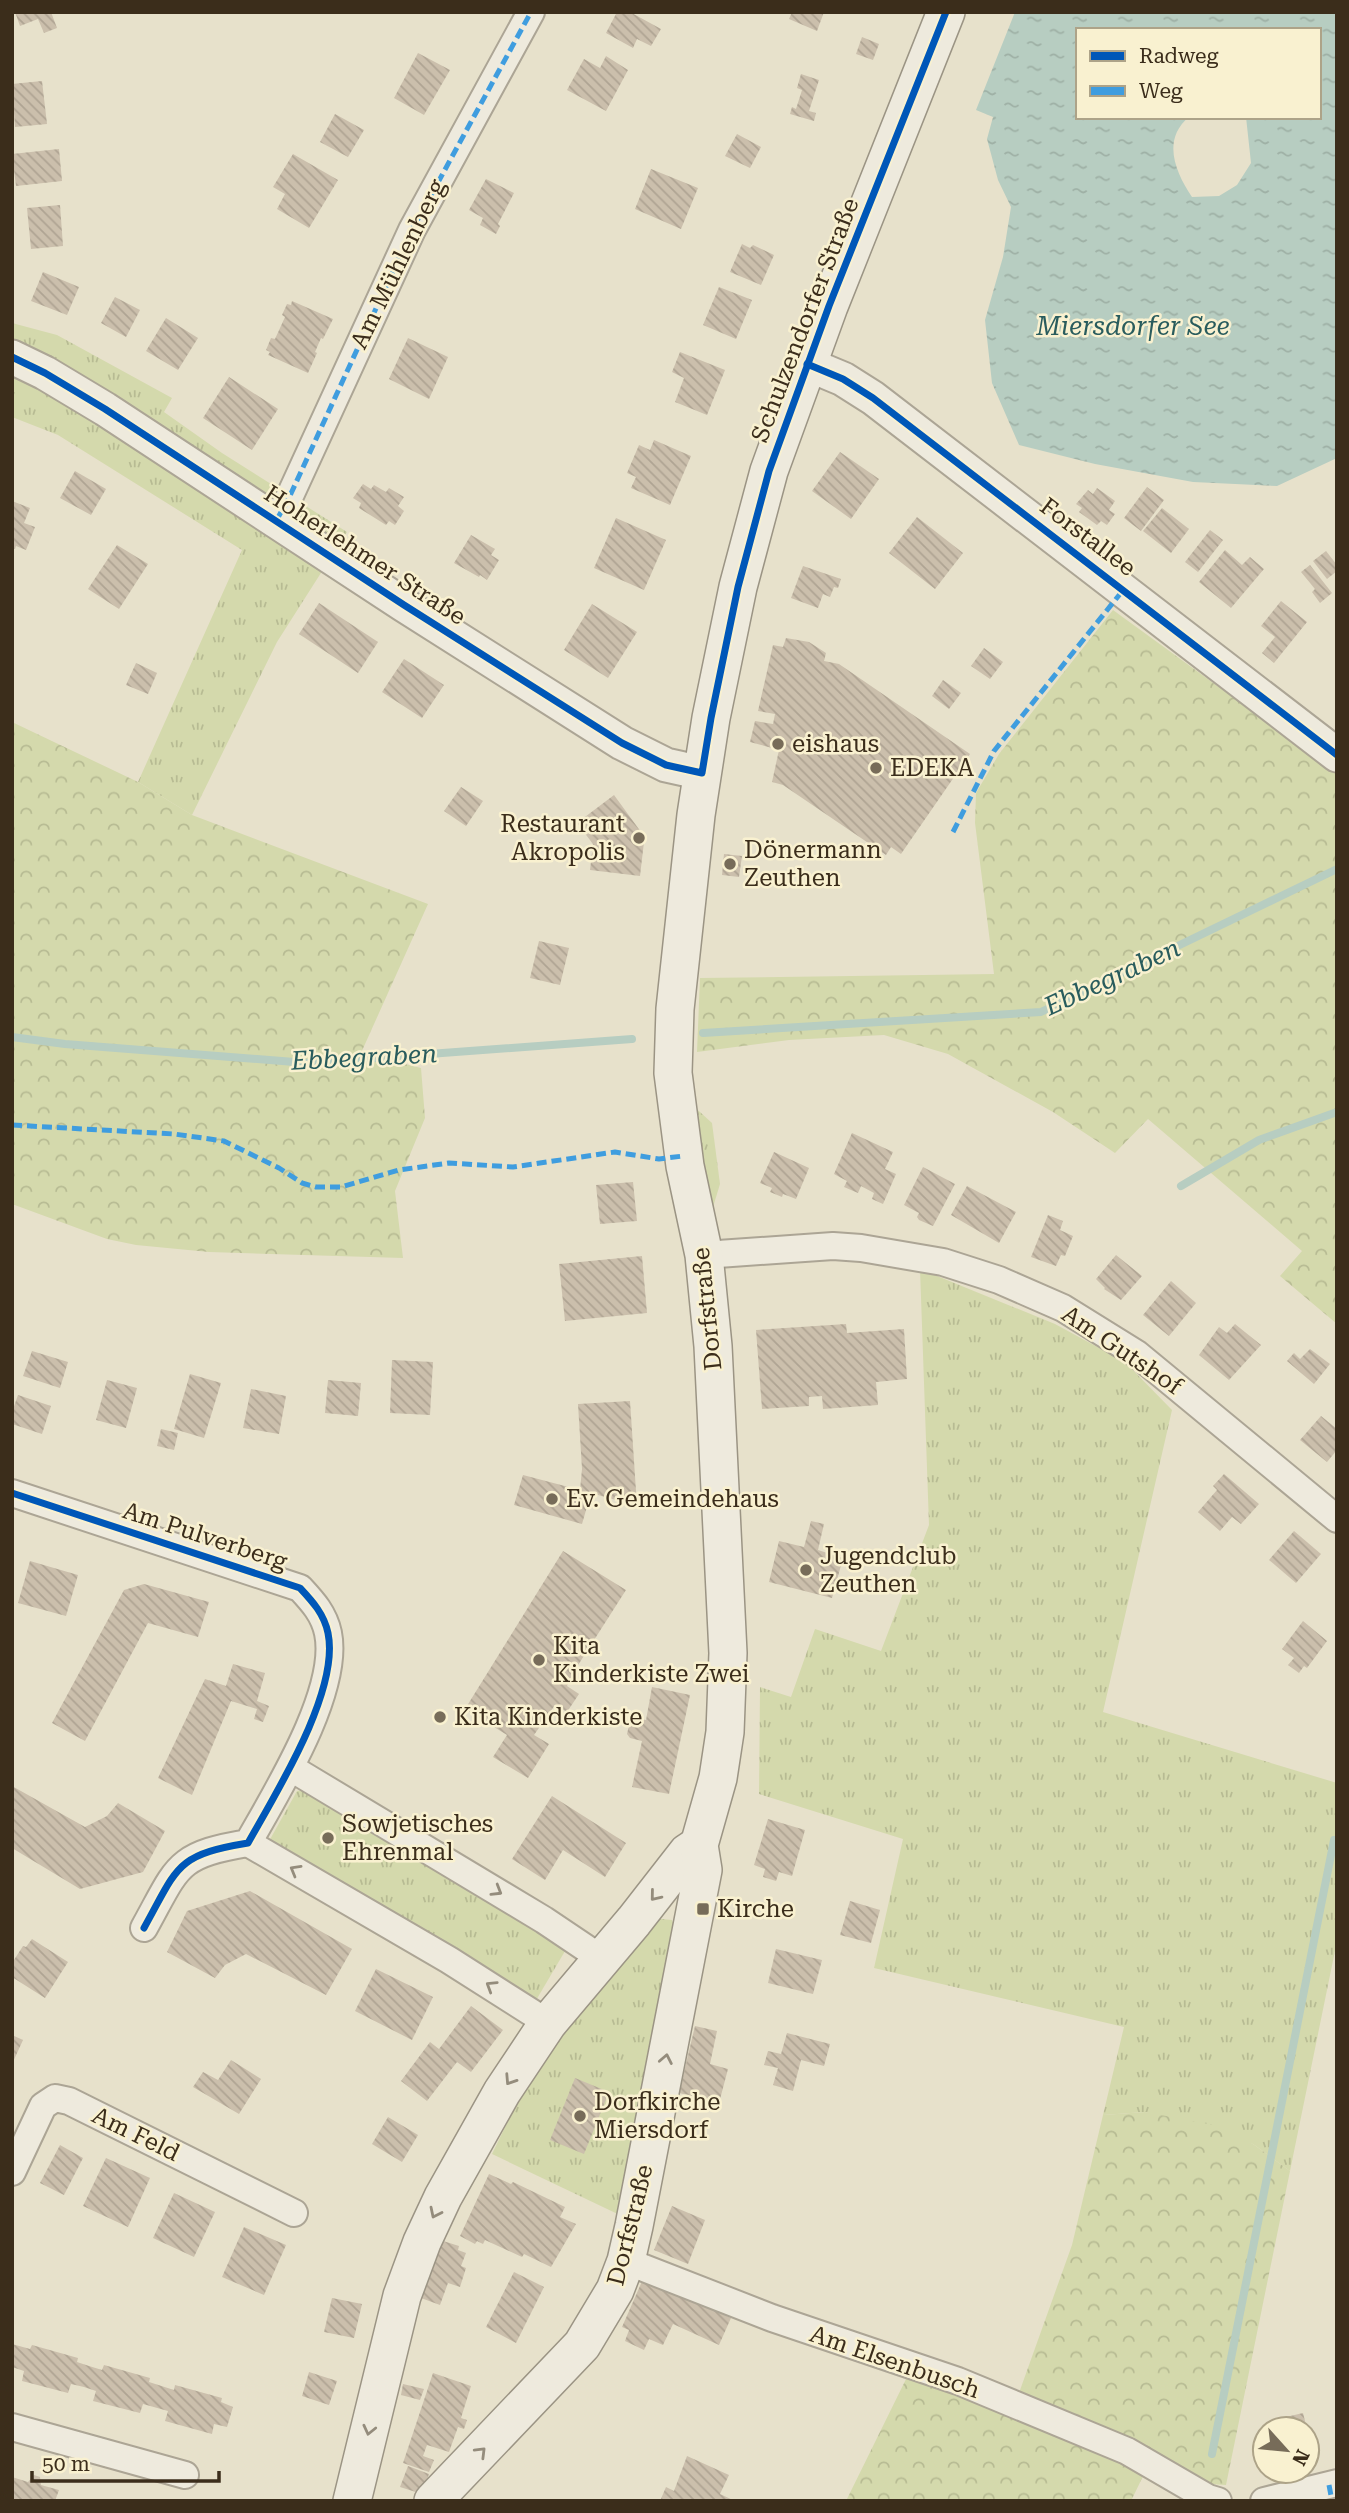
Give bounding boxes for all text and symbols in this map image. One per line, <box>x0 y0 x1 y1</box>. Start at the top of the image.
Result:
legend <box>1076 28 1321 119</box>
text: Radweg <box>1139 44 1218 68</box>
text: Weg <box>1139 79 1183 103</box>
street label: Am Mühlenberg <box>345 174 451 353</box>
street label: Schulzendorfer Straße <box>745 194 865 446</box>
water label: Miersdorfer See <box>1035 311 1230 341</box>
street label: Hoherlehmer Straße <box>259 479 471 631</box>
street label: Forstallee <box>1035 492 1141 582</box>
place label: eishaus <box>792 730 879 758</box>
marker: eishaus <box>770 736 786 752</box>
place label: EDEKA <box>890 754 974 782</box>
marker: EDEKA <box>868 760 884 776</box>
place label: Restaurant Akropolis <box>500 810 625 866</box>
marker: Restaurant Akropolis <box>631 830 647 846</box>
place label: Dönermann Zeuthen <box>744 836 882 892</box>
marker: Dönermann Zeuthen <box>722 856 738 872</box>
water label: Ebbegraben <box>1038 932 1185 1022</box>
water label: Ebbegraben <box>289 1038 438 1076</box>
street label: Dorfstraße <box>687 1246 727 1372</box>
street label: Am Gutshof <box>1057 1300 1188 1401</box>
place label: Ev. Gemeindehaus <box>566 1485 779 1513</box>
marker: Ev. Gemeindehaus <box>544 1491 560 1507</box>
street label: Am Pulverberg <box>119 1496 291 1576</box>
place label: Jugendclub Zeuthen <box>820 1542 957 1598</box>
marker: Jugendclub Zeuthen <box>798 1562 814 1578</box>
place label: Kita Kinderkiste Zwei <box>553 1632 750 1688</box>
marker: Kita Kinderkiste Zwei <box>531 1652 547 1668</box>
place label: Kita Kinderkiste <box>454 1703 642 1731</box>
marker: Kita Kinderkiste <box>432 1709 448 1725</box>
place label: Sowjetisches Ehrenmal <box>342 1810 493 1866</box>
marker: Sowjetisches Ehrenmal <box>320 1830 336 1846</box>
one-way arrow <box>290 1865 303 1878</box>
one-way arrow <box>489 1883 502 1896</box>
one-way arrow <box>651 1887 663 1900</box>
place label: Kirche <box>717 1895 794 1923</box>
marker: Kirche <box>695 1901 711 1917</box>
one-way arrow <box>485 1982 498 1995</box>
one-way arrow <box>658 2053 673 2065</box>
one-way arrow <box>506 2072 518 2085</box>
place label: Dorfkirche Miersdorf <box>594 2088 720 2144</box>
street label: Am Feld <box>88 2101 184 2167</box>
marker: Dorfkirche Miersdorf <box>572 2108 588 2124</box>
street label: Dorfstraße <box>601 2162 659 2288</box>
one-way arrow <box>429 2206 443 2218</box>
street label: Am Elsenbusch <box>806 2320 984 2404</box>
north arrow <box>1251 2415 1321 2485</box>
one-way arrow <box>363 2424 377 2436</box>
scale bar <box>32 2440 219 2484</box>
text: N <box>1287 2446 1314 2470</box>
one-way arrow <box>473 2447 486 2460</box>
text: 50 m <box>42 2452 90 2476</box>

